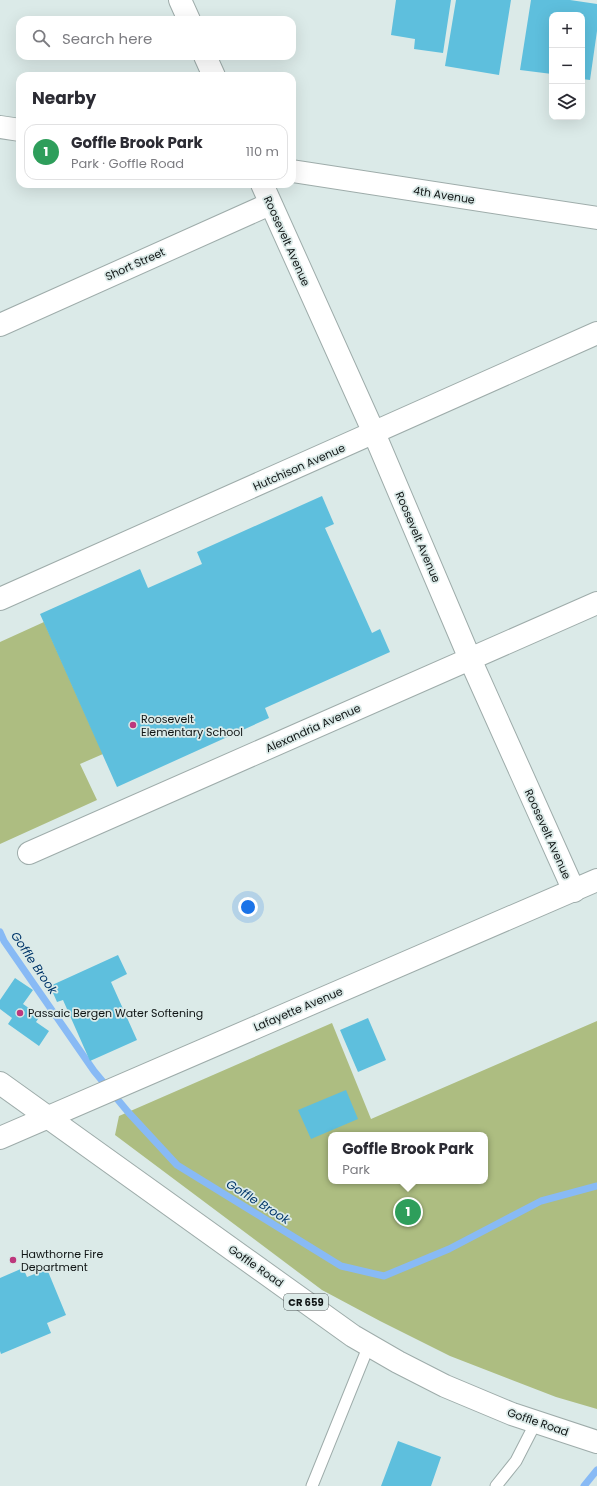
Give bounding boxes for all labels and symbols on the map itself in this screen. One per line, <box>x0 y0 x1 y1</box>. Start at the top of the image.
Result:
street label: 4th Avenue <box>412 182 476 208</box>
street label: Roosevelt Avenue <box>260 193 314 289</box>
street label: Short Street <box>103 244 167 284</box>
street label: Hutchison Avenue <box>250 439 348 494</box>
street label: Roosevelt Avenue <box>392 489 444 585</box>
street label: Alexandria Avenue <box>263 700 363 756</box>
place label: Roosevelt Elementary School <box>141 711 243 740</box>
marker: Roosevelt Elementary School <box>128 720 138 730</box>
street label: Roosevelt Avenue <box>521 786 575 882</box>
your location <box>238 897 258 917</box>
water label: Goffle Brook <box>7 928 62 998</box>
street label: Lafayette Avenue <box>251 983 345 1035</box>
place label: Passaic Bergen Water Softening <box>28 1005 203 1021</box>
marker: Passaic Bergen Water Softening <box>15 1008 25 1018</box>
water label: Goffle Brook <box>223 1175 294 1228</box>
pin: 1 <box>395 1197 421 1227</box>
street label: Goffle Road <box>225 1241 287 1291</box>
place label: Hawthorne Fire Department <box>21 1246 103 1275</box>
marker: Hawthorne Fire Department <box>8 1255 18 1265</box>
road number: CR 659 <box>284 1294 328 1310</box>
street label: Goffle Road <box>505 1404 571 1440</box>

